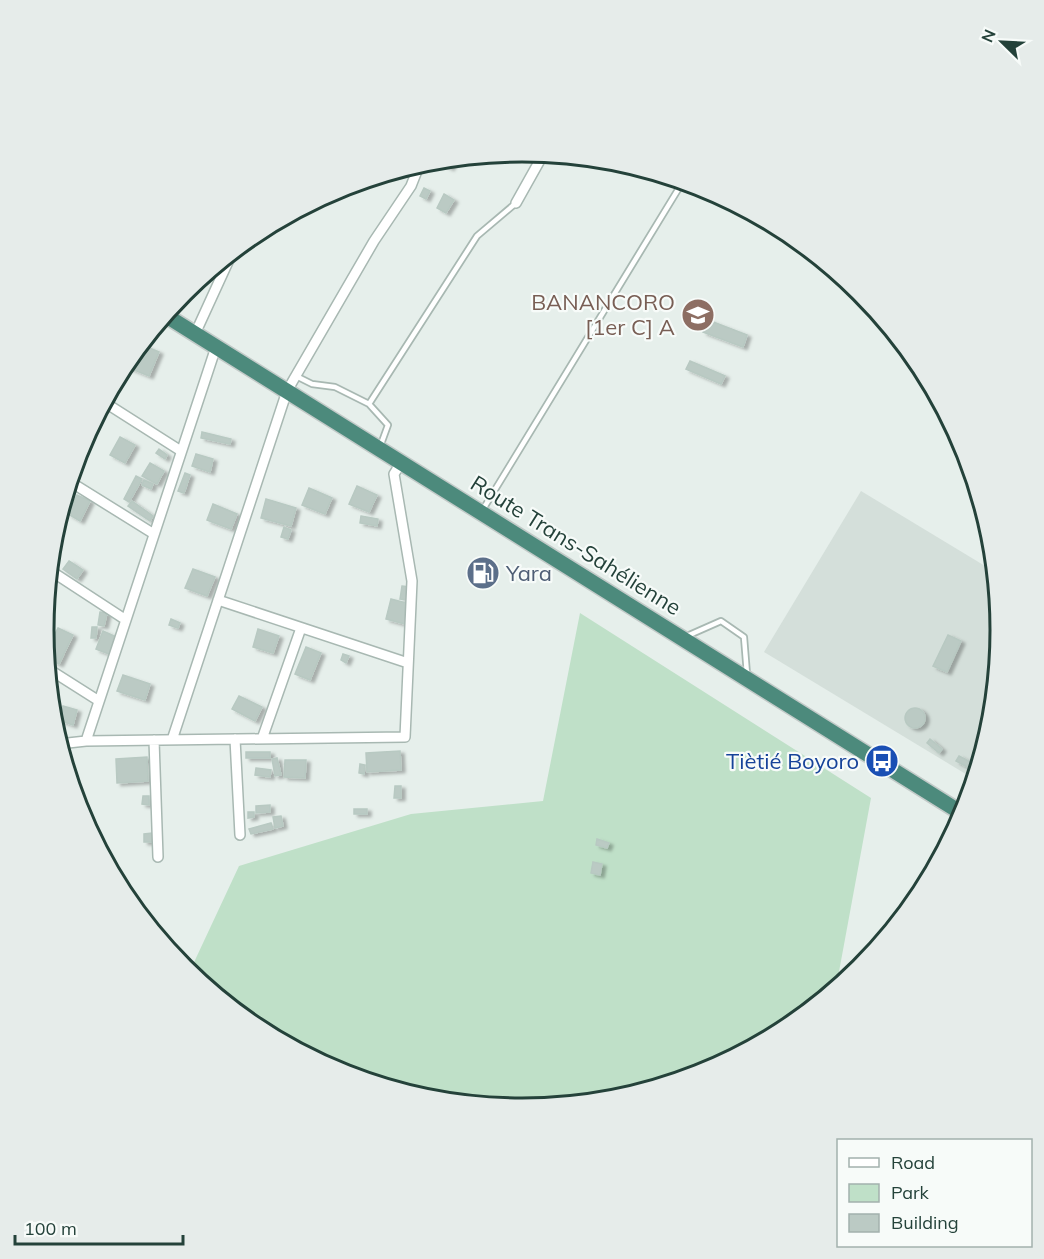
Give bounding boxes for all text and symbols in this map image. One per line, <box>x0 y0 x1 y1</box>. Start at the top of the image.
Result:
north arrow <box>972 12 1032 72</box>
text: N <box>977 26 1000 45</box>
place label: BANANCORO [1er C] A <box>531 288 675 341</box>
school or university icon: BANANCORO [1er C] A <box>680 297 716 333</box>
street label: Route Trans-Sahélienne <box>466 469 686 621</box>
fuel station icon: Yara <box>465 555 501 591</box>
place label: Yara <box>505 559 552 587</box>
bus stop icon: Tiètié Boyoro <box>864 743 900 779</box>
place label: Tiètié Boyoro <box>726 747 859 775</box>
legend <box>837 1139 1032 1247</box>
text: Road <box>891 1151 935 1174</box>
text: Park <box>891 1181 930 1204</box>
scale bar <box>15 1208 183 1246</box>
text: Building <box>891 1211 959 1234</box>
text: 100 m <box>24 1217 77 1240</box>

